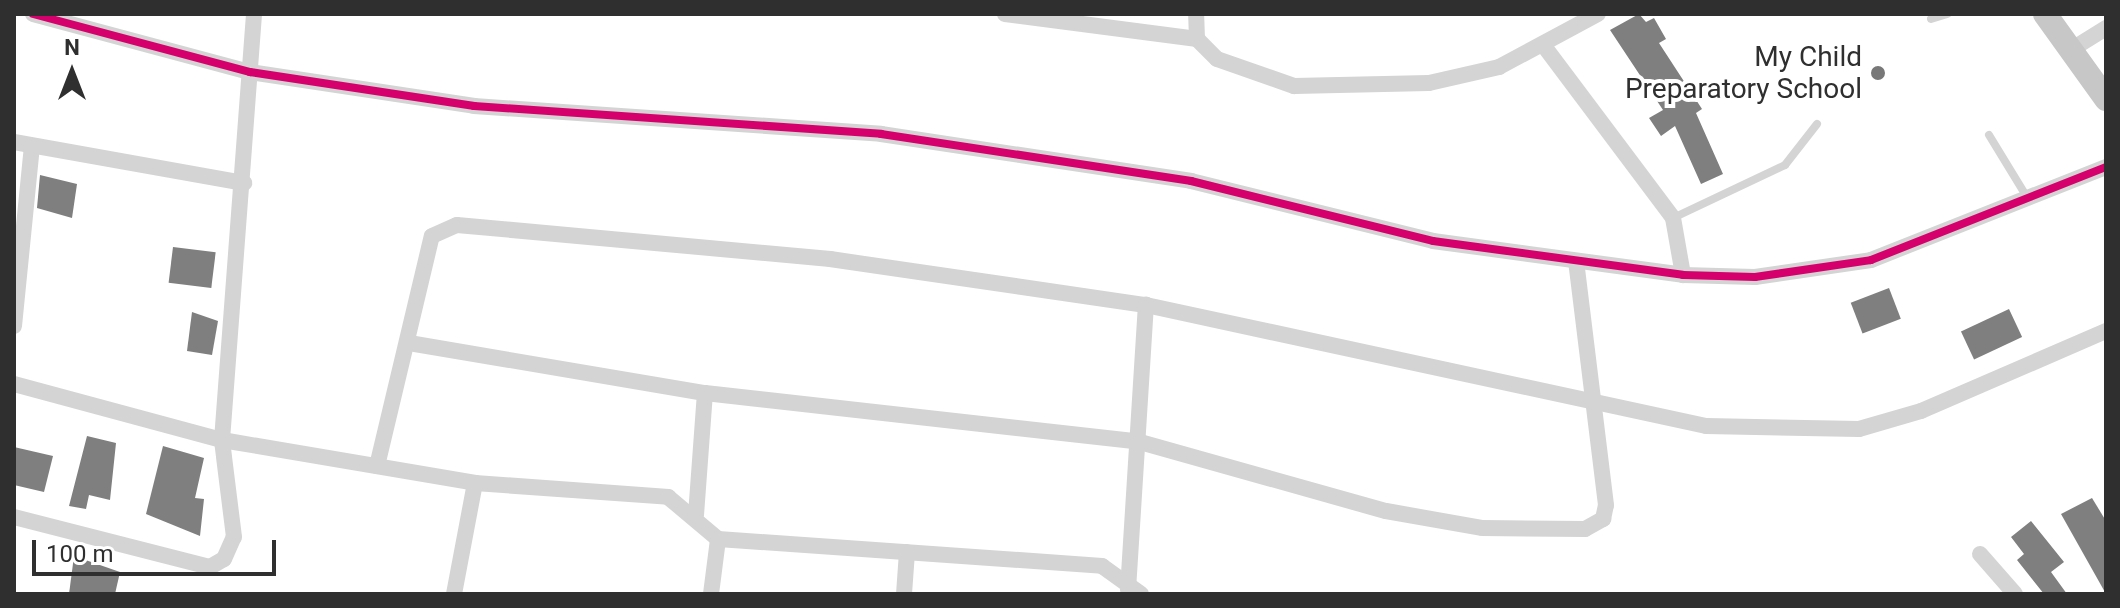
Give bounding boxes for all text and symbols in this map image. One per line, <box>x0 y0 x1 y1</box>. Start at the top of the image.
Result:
north arrow <box>32 32 112 112</box>
text: N <box>64 35 80 60</box>
place label: My Child Preparatory School <box>1625 40 1862 106</box>
marker: My Child Preparatory School <box>1869 64 1887 82</box>
scale bar <box>36 524 280 574</box>
text: 100 m <box>46 540 113 568</box>

